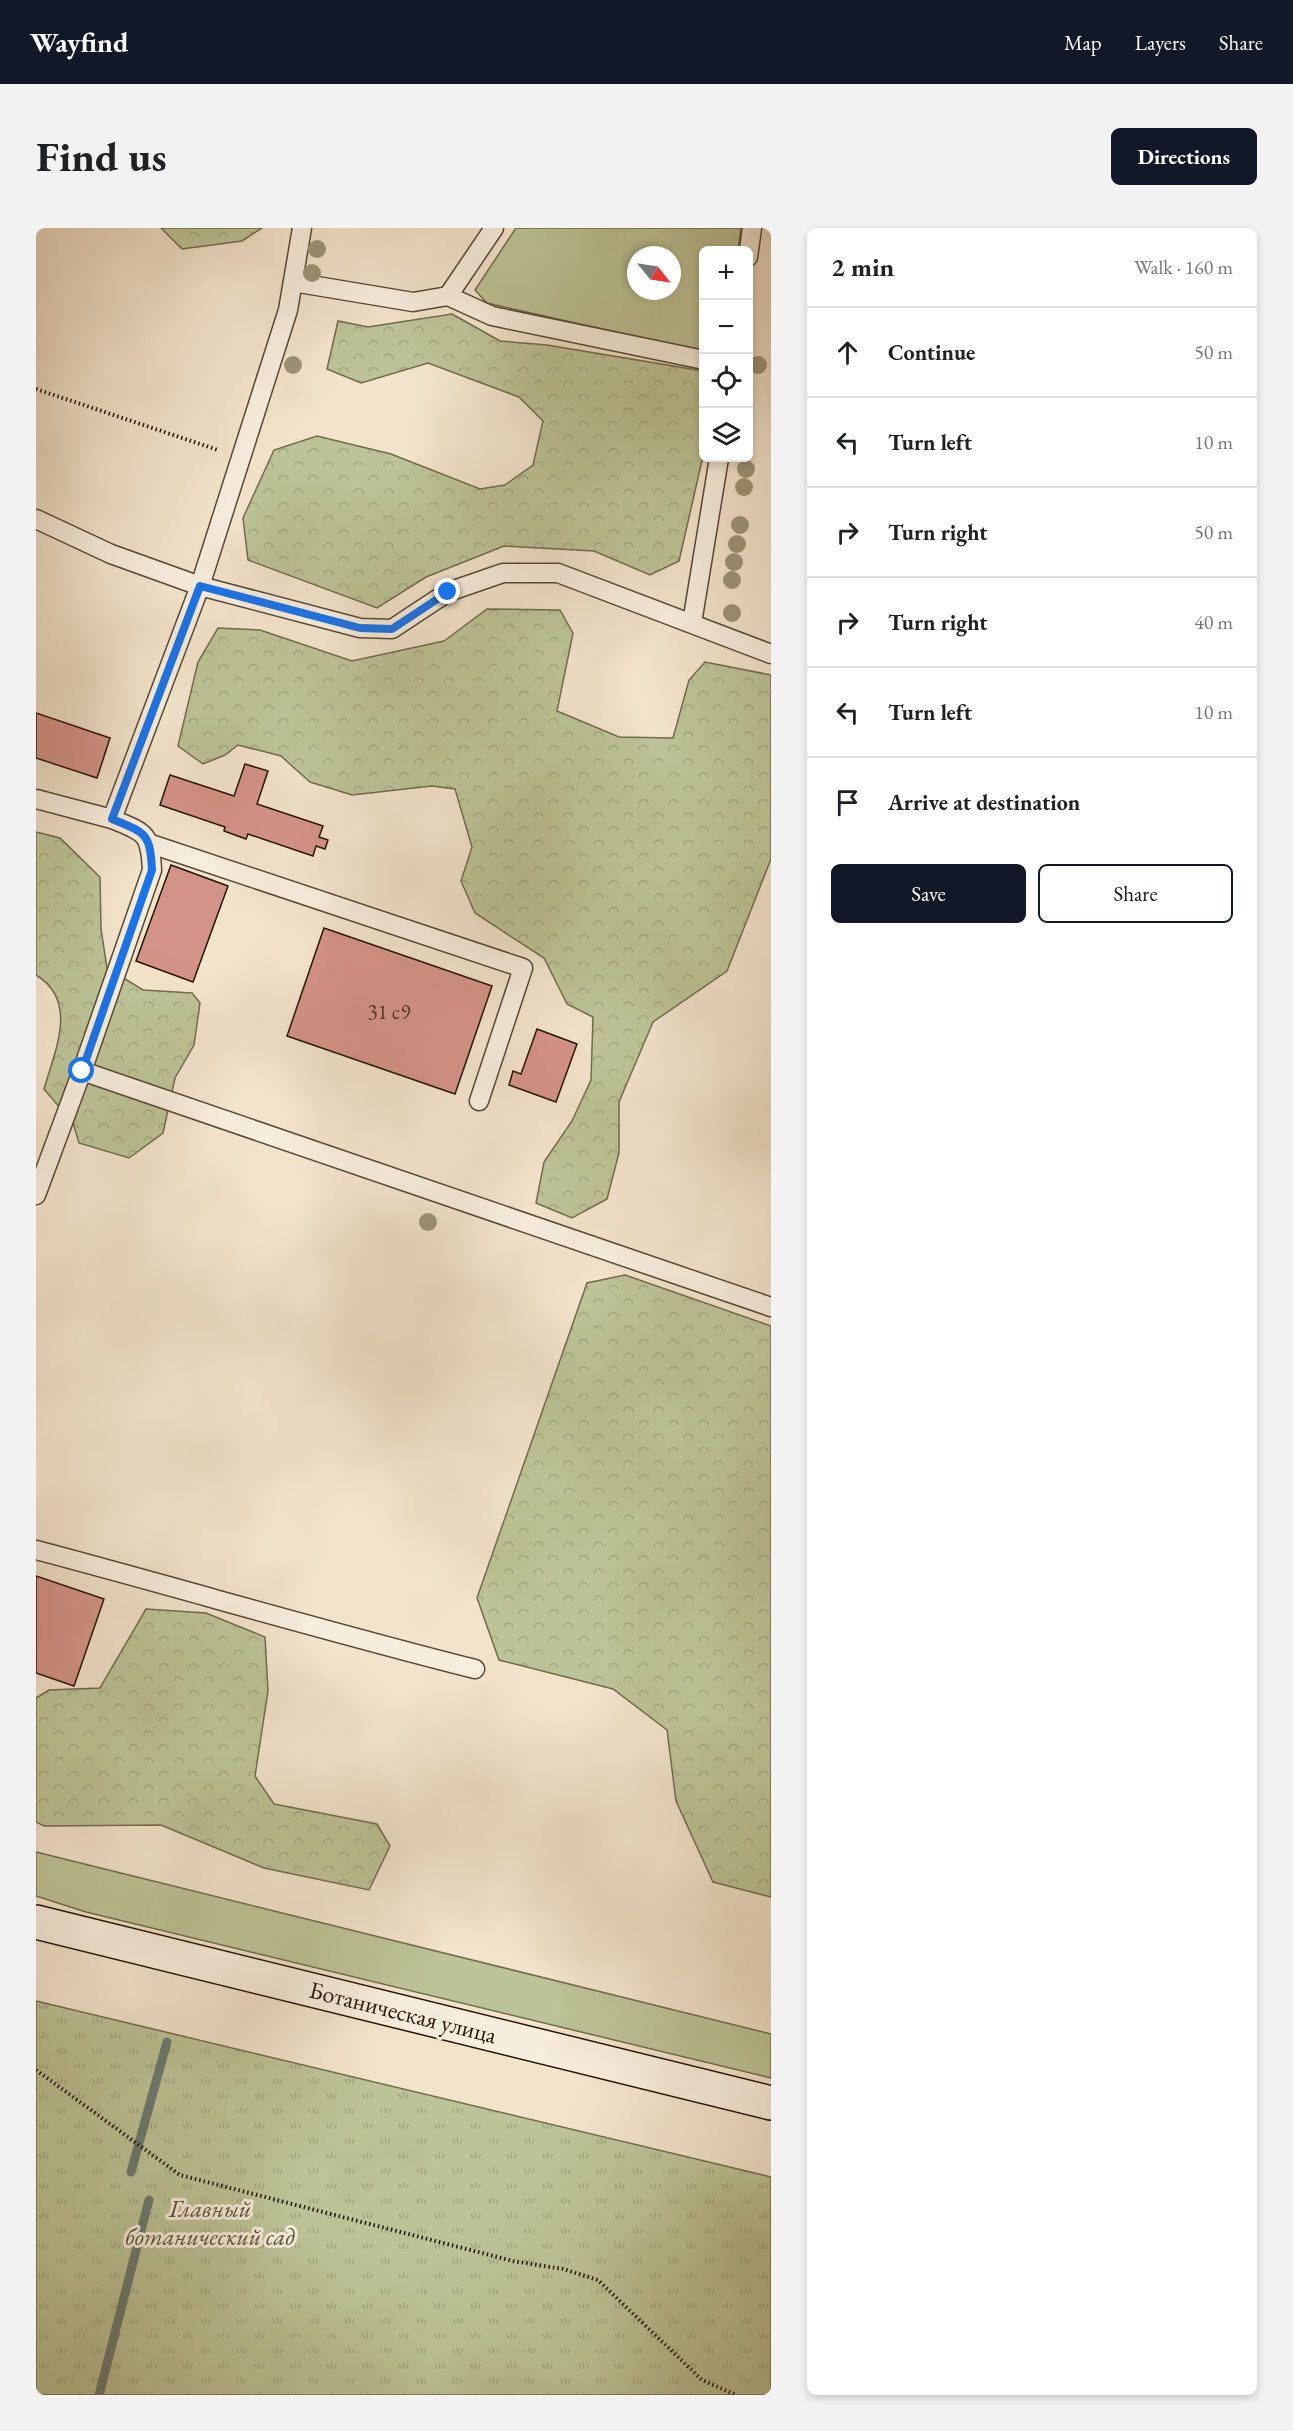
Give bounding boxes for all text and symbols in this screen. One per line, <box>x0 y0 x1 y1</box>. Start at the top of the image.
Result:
text: Wayfind <box>30 24 128 60</box>
text: Map <box>1064 29 1102 56</box>
text: Layers <box>1135 29 1186 56</box>
text: Share <box>1219 29 1263 56</box>
button: Directions <box>1111 128 1257 185</box>
text: Find us <box>36 129 167 184</box>
north arrow <box>627 246 681 300</box>
map controls <box>699 246 753 462</box>
button: + <box>699 246 753 300</box>
text: 2 min <box>831 250 894 284</box>
text: Walk · 160 m <box>1134 254 1233 280</box>
button: − <box>699 300 753 354</box>
icon: ahead <box>831 336 864 369</box>
text: Continue <box>888 338 975 367</box>
text: 50 m <box>1194 339 1233 365</box>
button: locate <box>699 354 753 408</box>
button: layers <box>699 408 753 462</box>
icon: left <box>831 426 864 459</box>
text: Turn left <box>888 428 972 457</box>
text: 10 m <box>1194 429 1233 455</box>
icon: right <box>831 516 864 549</box>
text: Turn right <box>888 518 987 547</box>
text: 50 m <box>1194 519 1233 545</box>
route end <box>434 578 460 604</box>
icon: right <box>831 606 864 639</box>
text: Turn right <box>888 608 987 637</box>
text: 40 m <box>1194 609 1233 635</box>
icon: left <box>831 696 864 729</box>
text: Turn left <box>888 698 972 727</box>
text: 10 m <box>1194 699 1233 725</box>
icon: arrive <box>831 786 864 819</box>
text: Arrive at destination <box>888 788 1080 817</box>
button: Save <box>831 864 1026 923</box>
button: Share <box>1038 864 1233 923</box>
house number: 31 с9 <box>368 998 411 1025</box>
route start <box>68 1057 94 1083</box>
street label: Ботаническая улица <box>306 1974 500 2050</box>
park label: Главный ботанический сад <box>125 2193 295 2252</box>

